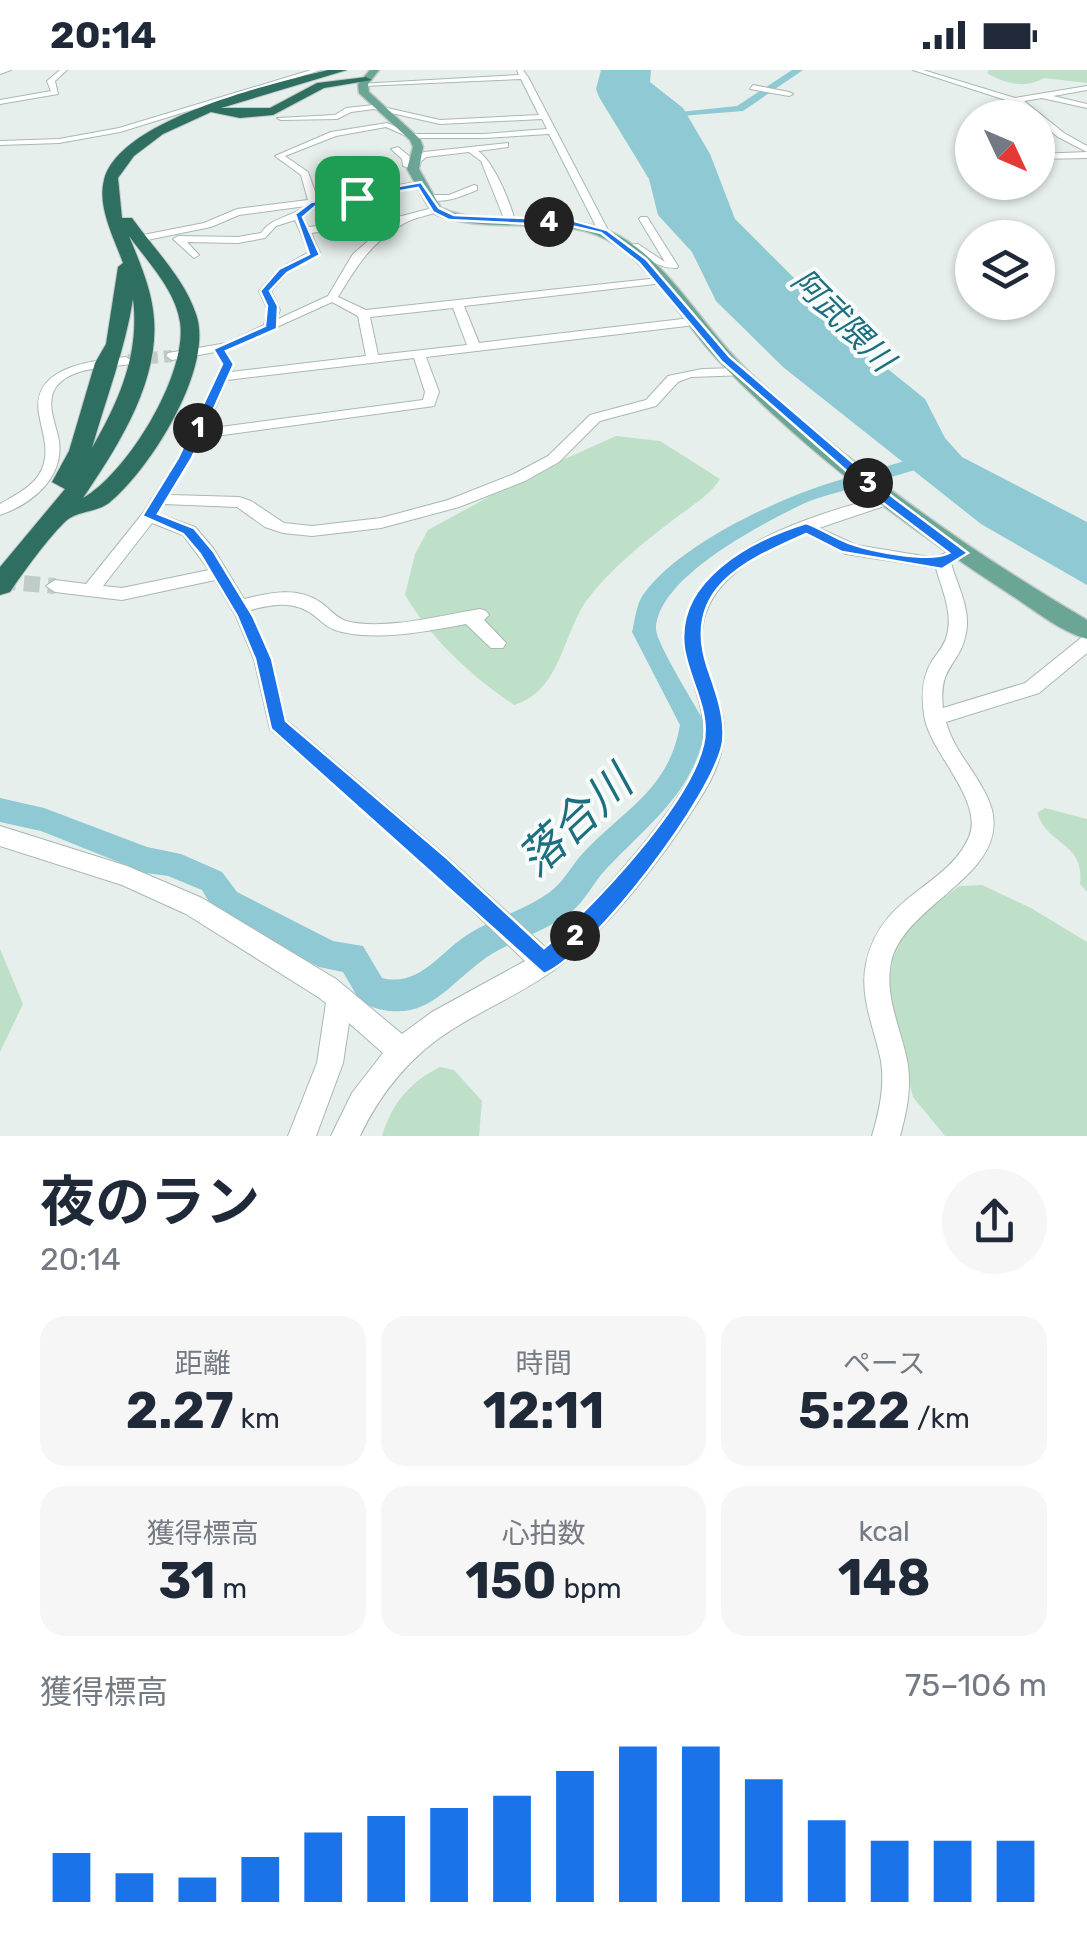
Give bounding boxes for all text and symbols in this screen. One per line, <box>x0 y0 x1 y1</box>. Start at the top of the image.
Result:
text: 20:14 <box>50 12 156 58</box>
north arrow <box>955 100 1055 200</box>
map controls <box>955 100 1055 320</box>
pin <box>315 156 400 241</box>
icon: arrive <box>330 171 385 226</box>
pin: 4 <box>524 197 574 247</box>
text: 4 <box>539 205 559 238</box>
button: layers <box>955 220 1055 320</box>
water label: 阿武隈川 <box>784 261 904 381</box>
pin: 1 <box>173 403 223 453</box>
text: 1 <box>191 411 205 444</box>
pin: 3 <box>843 458 893 508</box>
text: 3 <box>859 466 877 499</box>
water label: 落合川 <box>508 753 645 886</box>
pin: 2 <box>550 911 600 961</box>
text: 2 <box>566 919 584 952</box>
button: share <box>942 1169 1047 1274</box>
text: 夜のラン <box>40 1170 260 1235</box>
text: 20:14 <box>40 1240 121 1278</box>
text: 距離 <box>175 1347 231 1380</box>
text: 時間 <box>515 1347 572 1380</box>
text: ペース <box>843 1347 925 1380</box>
text: 2.27 <box>126 1381 234 1441</box>
text: 12:11 <box>483 1381 604 1441</box>
text: 5:22 <box>798 1381 910 1441</box>
text: km <box>234 1402 280 1435</box>
text: /km <box>910 1402 970 1435</box>
text: kcal <box>858 1515 910 1548</box>
text: 獲得標高 <box>147 1517 259 1550</box>
text: 心拍数 <box>501 1517 586 1550</box>
text: 148 <box>838 1548 931 1608</box>
text: 31 <box>158 1551 216 1611</box>
text: 150 <box>465 1551 557 1611</box>
text: m <box>216 1572 247 1605</box>
text: bpm <box>557 1572 622 1605</box>
text: 75–106 m <box>905 1666 1047 1704</box>
text: 獲得標高 <box>40 1673 168 1711</box>

